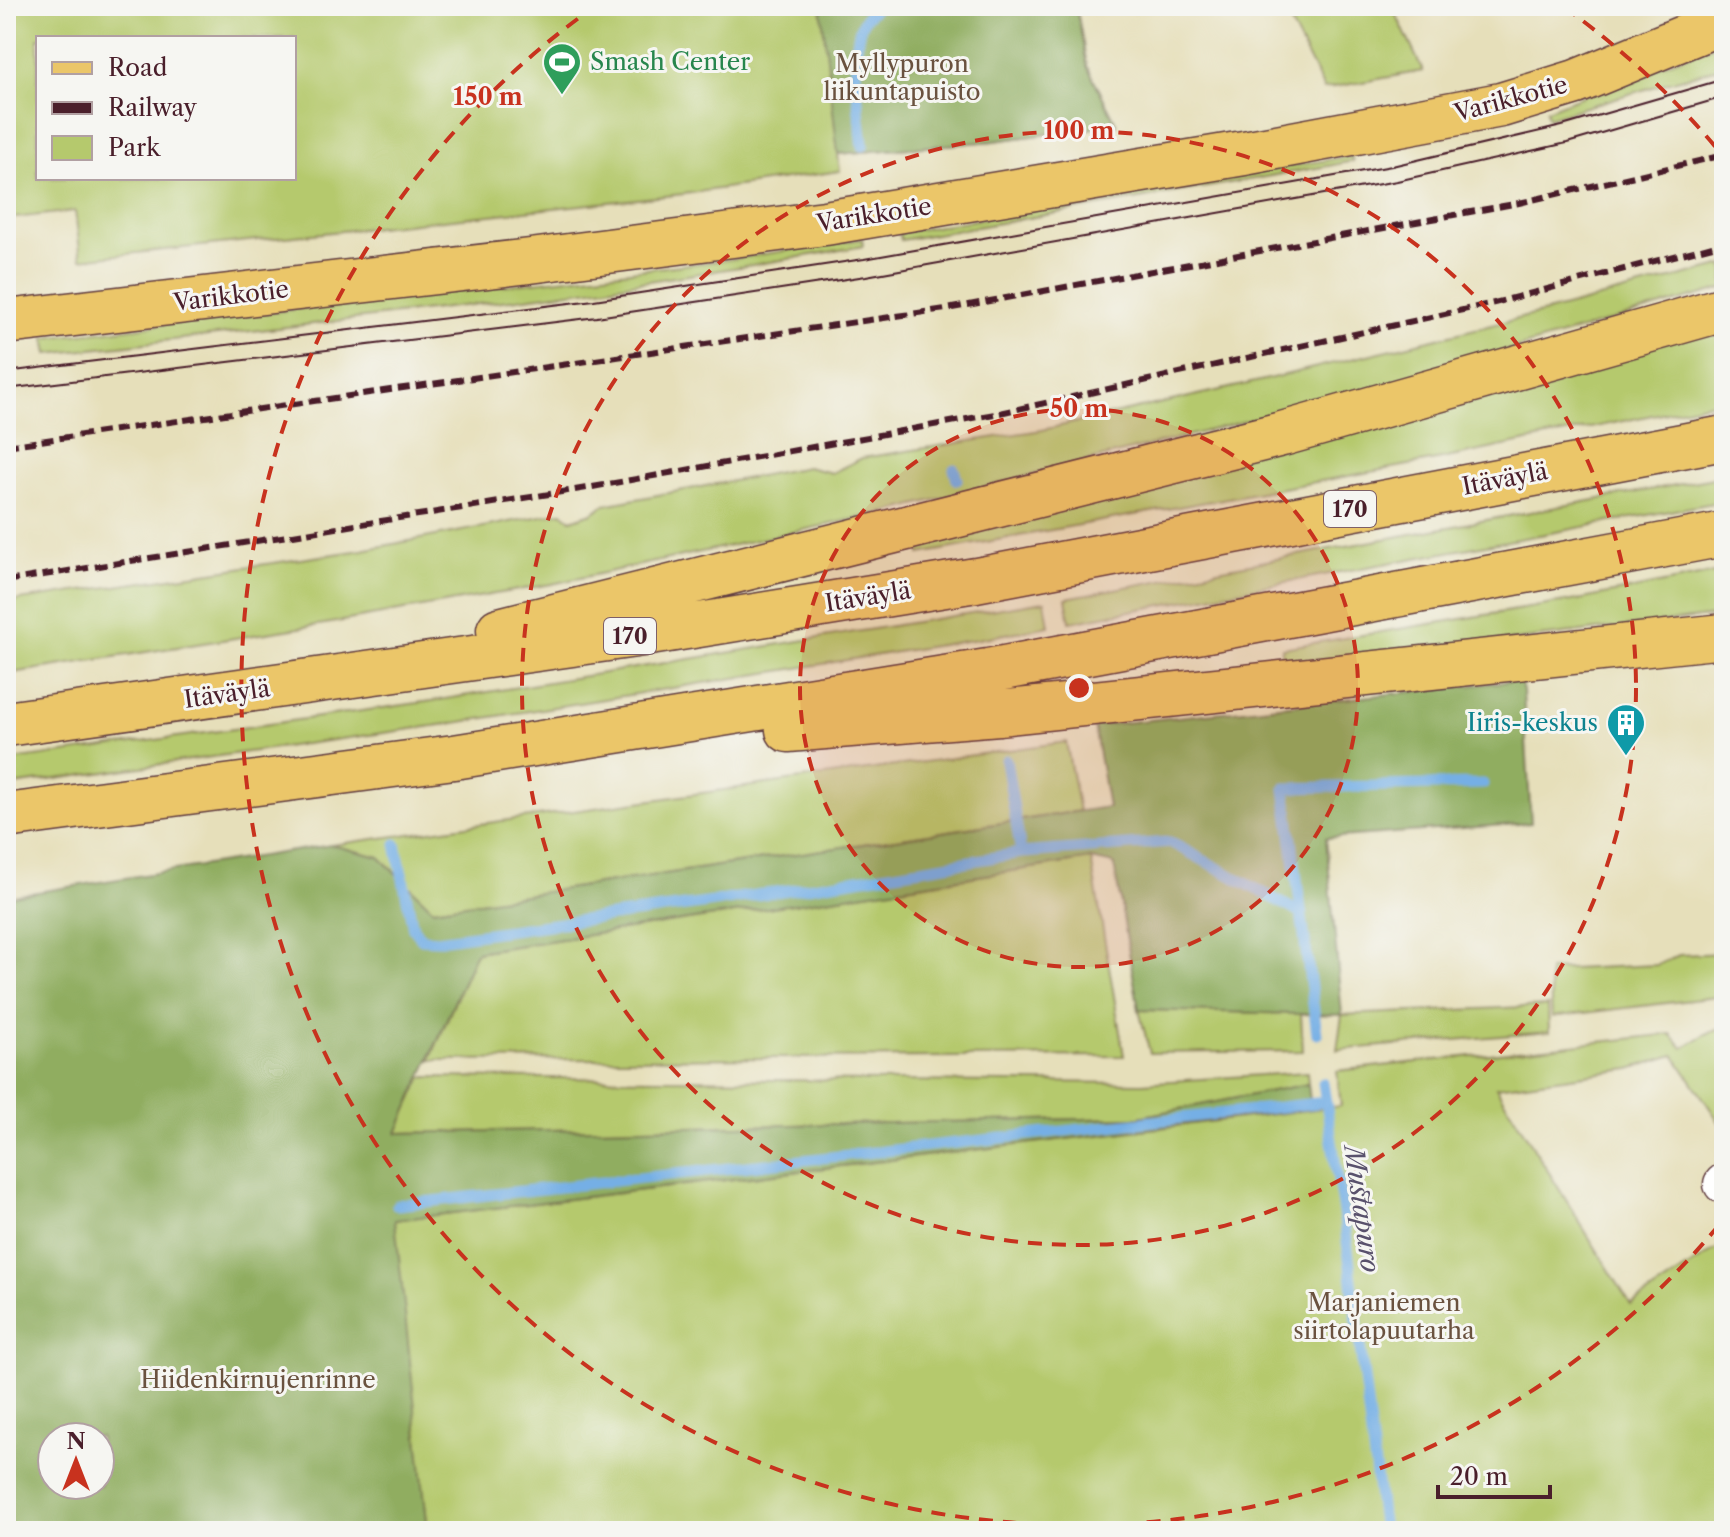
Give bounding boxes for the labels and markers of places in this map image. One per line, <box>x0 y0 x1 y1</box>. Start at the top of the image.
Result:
sports icon: Smash Center <box>541 41 583 96</box>
place label: Smash Center <box>590 47 750 76</box>
centre of rings <box>1065 674 1093 702</box>
building icon: Iiris-keskus <box>1605 702 1647 757</box>
place label: Iiris-keskus <box>1467 708 1598 737</box>

